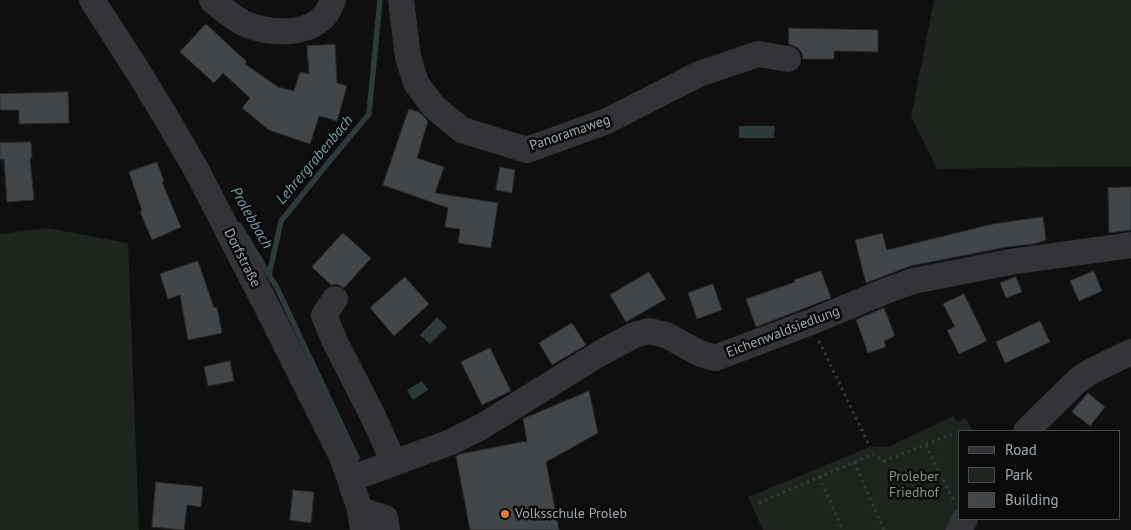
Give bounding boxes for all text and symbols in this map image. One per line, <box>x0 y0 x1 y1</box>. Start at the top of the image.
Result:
street label: Panoramaweg <box>528 111 612 155</box>
water label: Lehrergrabenbach <box>273 112 357 208</box>
water label: Prolebbach <box>226 184 276 252</box>
street label: Dorfstraße <box>220 226 264 290</box>
street label: Eichenwaldsiedlung <box>724 303 842 361</box>
legend <box>958 430 1121 520</box>
text: Road <box>1005 440 1037 459</box>
text: Park <box>1005 465 1033 484</box>
park label: Proleber Friedhof <box>889 469 939 502</box>
text: Building <box>1005 490 1059 509</box>
place label: Volksschule Proleb <box>515 506 627 522</box>
marker: Volksschule Proleb <box>499 508 511 520</box>

